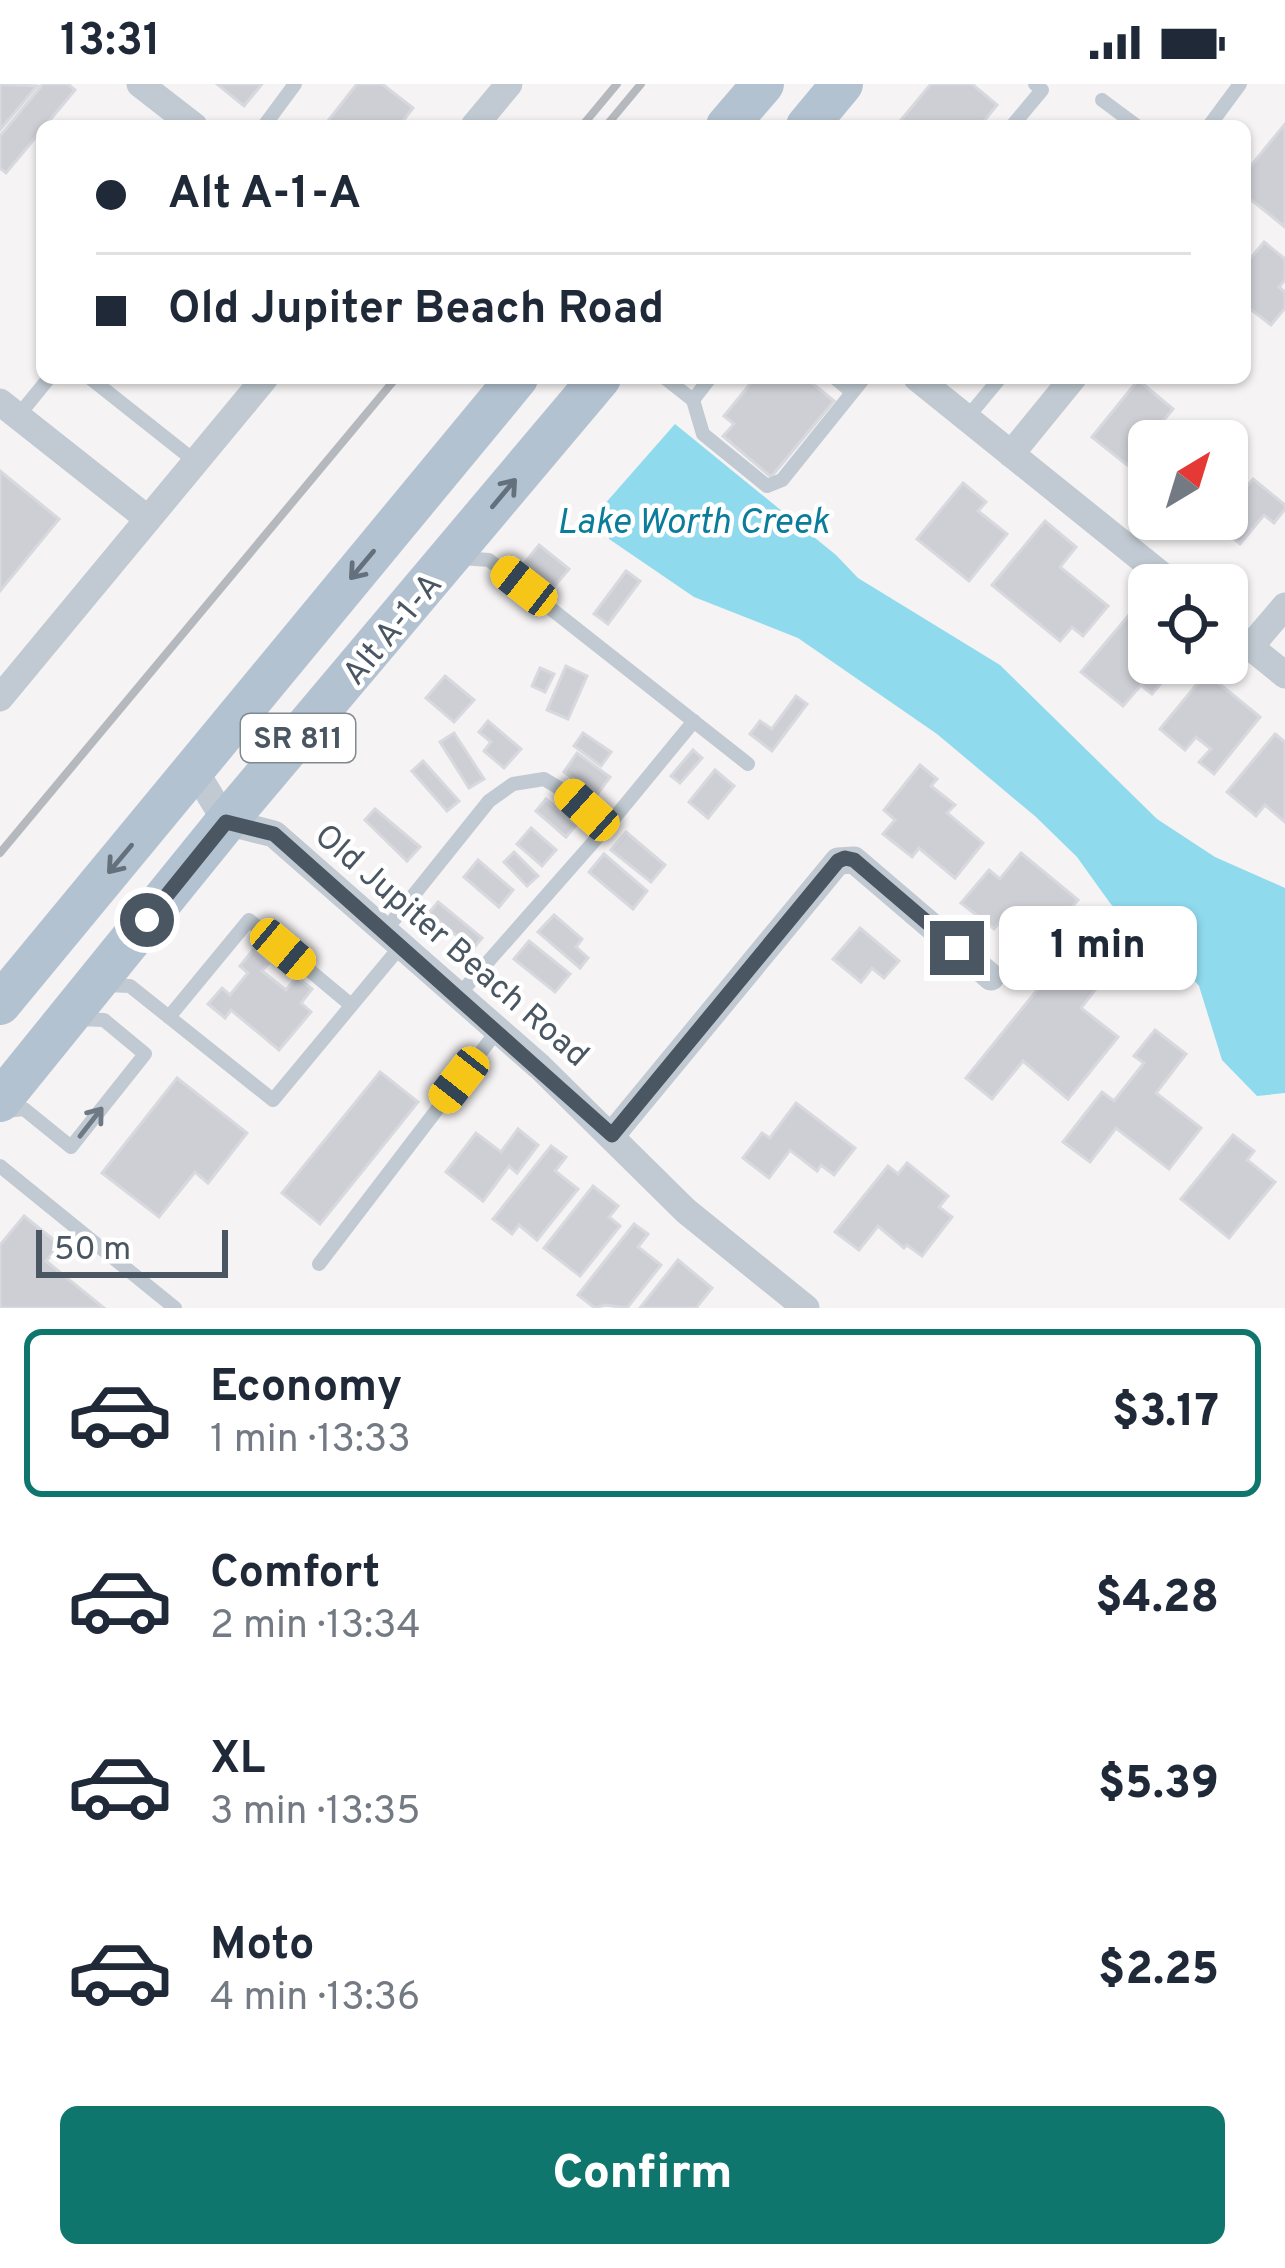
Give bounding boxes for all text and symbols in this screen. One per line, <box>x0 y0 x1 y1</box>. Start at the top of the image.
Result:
text: 13:31 <box>60 14 161 71</box>
text: Alt A-1-A <box>168 167 361 224</box>
text: Old Jupiter Beach Road <box>168 282 664 339</box>
north arrow <box>1128 420 1248 540</box>
map controls <box>1128 420 1248 684</box>
one-way arrow <box>490 478 516 510</box>
water label: Lake Worth Creek <box>557 501 830 547</box>
one-way arrow <box>349 549 376 581</box>
car <box>485 550 563 622</box>
button: locate <box>1128 564 1248 684</box>
street label: Alt A-1-A <box>335 566 453 695</box>
road number: SR 811 <box>241 714 355 762</box>
car <box>548 773 626 847</box>
street label: Old Jupiter Beach Road <box>304 816 596 1078</box>
one-way arrow <box>106 843 134 874</box>
route start <box>120 893 174 947</box>
callout: 1 min <box>999 906 1197 990</box>
car <box>244 912 322 986</box>
route end <box>930 921 984 975</box>
text: 1 min <box>1050 923 1146 972</box>
car <box>423 1041 495 1119</box>
one-way arrow <box>77 1106 104 1138</box>
scale bar <box>36 1224 228 1277</box>
text: 50 m <box>54 1230 131 1272</box>
icon: car <box>66 1359 174 1467</box>
text: Economy <box>210 1360 402 1417</box>
text: $3.17 <box>1112 1385 1219 1442</box>
text: 1 min · 13:33 <box>210 1417 411 1466</box>
icon: car <box>66 1545 174 1653</box>
text: Comfort <box>210 1546 380 1603</box>
text: $4.28 <box>1095 1571 1219 1628</box>
text: 2 min · 13:34 <box>210 1603 421 1652</box>
icon: car <box>66 1731 174 1839</box>
text: XL <box>210 1732 265 1789</box>
text: $5.39 <box>1098 1757 1219 1814</box>
text: 3 min · 13:35 <box>210 1789 420 1838</box>
icon: car <box>66 1917 174 2025</box>
text: Moto <box>210 1918 314 1975</box>
text: $2.25 <box>1098 1943 1219 2000</box>
text: 4 min · 13:36 <box>210 1975 420 2024</box>
button: Confirm <box>60 2106 1225 2244</box>

